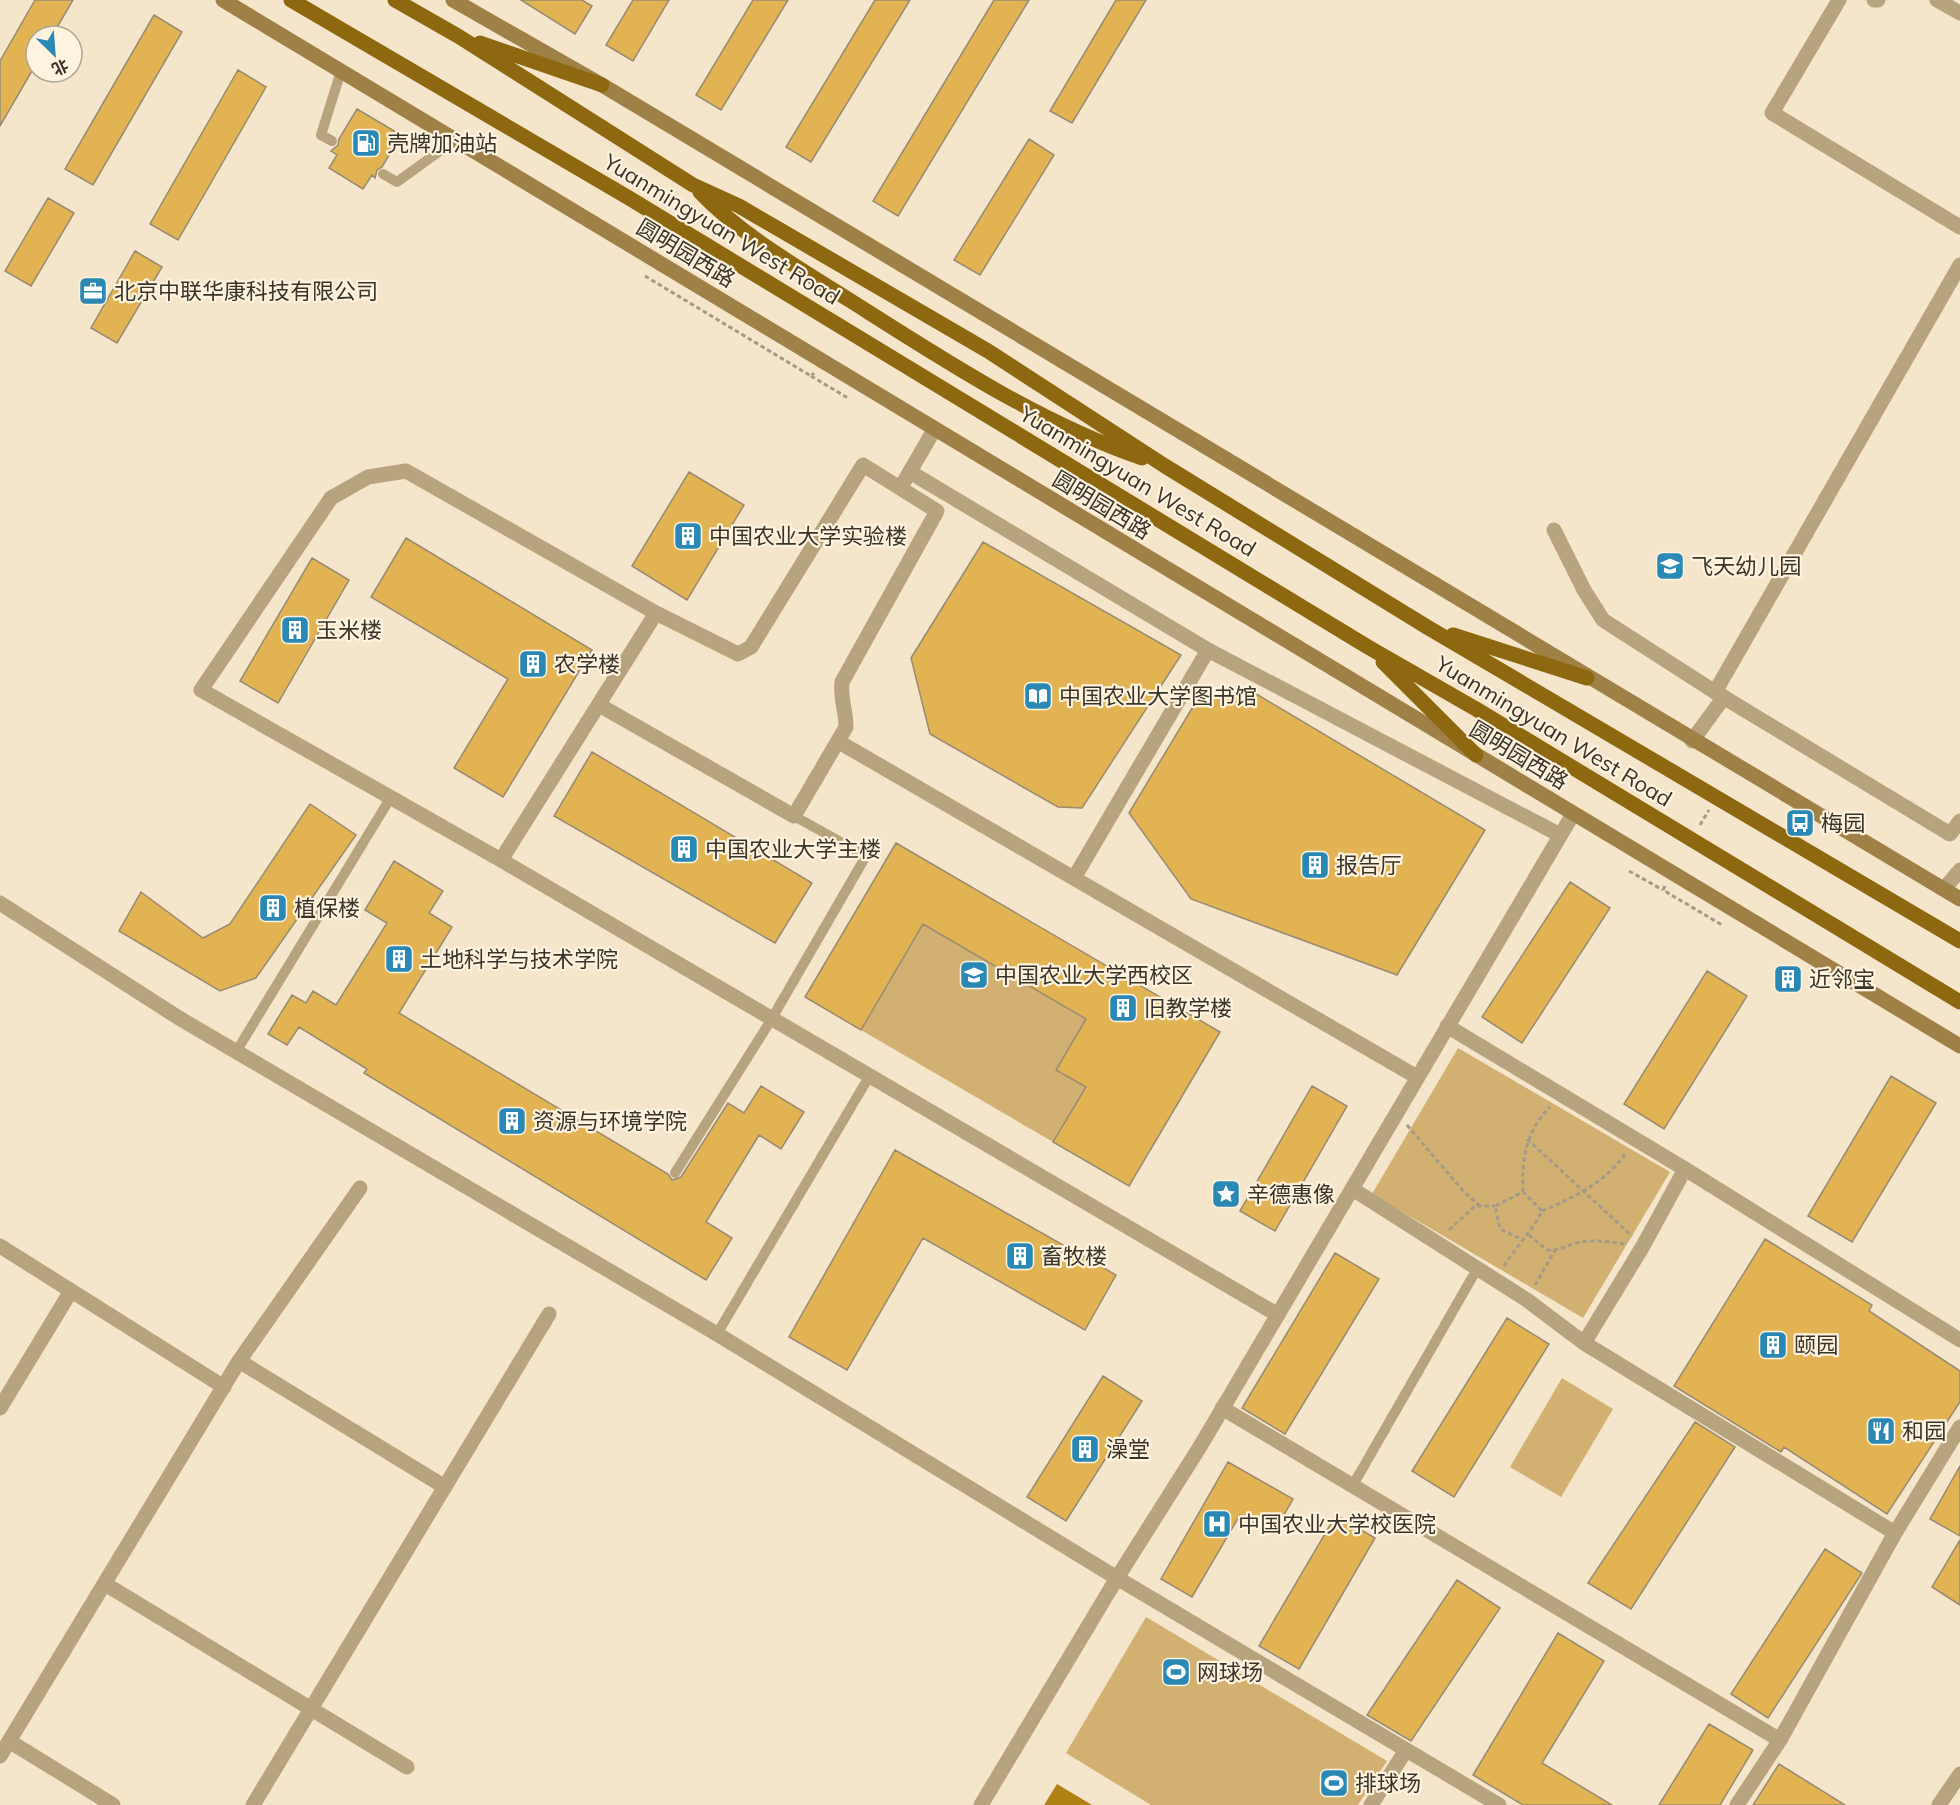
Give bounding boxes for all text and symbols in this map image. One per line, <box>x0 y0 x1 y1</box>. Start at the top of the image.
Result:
north arrow <box>24 24 84 84</box>
text: 北 <box>49 55 72 80</box>
fuel station icon: 壳牌加油站 <box>350 127 382 159</box>
place label: 壳牌加油站 <box>387 129 497 157</box>
street label: Yuanmingyuan West Road <box>598 147 845 311</box>
street label: 圆明园西路 <box>632 213 740 293</box>
office icon: 北京中联华康科技有限公司 <box>77 275 109 307</box>
place label: 北京中联华康科技有限公司 <box>114 277 378 305</box>
street label: Yuanmingyuan West Road <box>1014 399 1261 563</box>
street label: 圆明园西路 <box>1048 465 1156 545</box>
building icon: 中国农业大学实验楼 <box>672 520 704 552</box>
place label: 中国农业大学实验楼 <box>709 522 907 550</box>
school or university icon: 飞天幼儿园 <box>1654 550 1686 582</box>
place label: 飞天幼儿园 <box>1691 552 1801 580</box>
building icon: 玉米楼 <box>279 614 311 646</box>
place label: 玉米楼 <box>316 616 382 644</box>
building icon: 农学楼 <box>517 648 549 680</box>
street label: Yuanmingyuan West Road <box>1430 649 1677 813</box>
place label: 农学楼 <box>554 650 620 678</box>
library icon: 中国农业大学图书馆 <box>1022 680 1054 712</box>
place label: 中国农业大学图书馆 <box>1059 682 1257 710</box>
street label: 圆明园西路 <box>1465 715 1573 795</box>
bus stop icon: 梅园 <box>1784 807 1816 839</box>
place label: 梅园 <box>1821 809 1865 837</box>
building icon: 中国农业大学主楼 <box>668 833 700 865</box>
place label: 中国农业大学主楼 <box>705 835 881 863</box>
building icon: 报告厅 <box>1299 849 1331 881</box>
place label: 报告厅 <box>1336 851 1402 879</box>
building icon: 植保楼 <box>257 892 289 924</box>
place label: 植保楼 <box>294 894 360 922</box>
building icon: 土地科学与技术学院 <box>383 943 415 975</box>
place label: 土地科学与技术学院 <box>420 945 618 973</box>
school or university icon: 中国农业大学西校区 <box>958 959 990 991</box>
place label: 中国农业大学西校区 <box>995 961 1193 989</box>
building icon: 近邻宝 <box>1772 963 1804 995</box>
place label: 近邻宝 <box>1809 965 1875 993</box>
building icon: 旧教学楼 <box>1107 992 1139 1024</box>
place label: 旧教学楼 <box>1144 994 1232 1022</box>
building icon: 资源与环境学院 <box>496 1105 528 1137</box>
place label: 资源与环境学院 <box>533 1107 687 1135</box>
place icon: 辛德惠像 <box>1210 1178 1242 1210</box>
place label: 辛德惠像 <box>1247 1180 1335 1208</box>
building icon: 畜牧楼 <box>1004 1240 1036 1272</box>
place label: 畜牧楼 <box>1041 1242 1107 1270</box>
building icon: 颐园 <box>1757 1329 1789 1361</box>
place label: 颐园 <box>1794 1331 1838 1359</box>
restaurant icon: 和园 <box>1865 1415 1897 1447</box>
place label: 和园 <box>1902 1417 1946 1445</box>
building icon: 澡堂 <box>1069 1433 1101 1465</box>
place label: 澡堂 <box>1106 1435 1150 1463</box>
hospital icon: 中国农业大学校医院 <box>1201 1508 1233 1540</box>
place label: 中国农业大学校医院 <box>1238 1510 1436 1538</box>
sports icon: 网球场 <box>1160 1656 1192 1688</box>
place label: 网球场 <box>1197 1658 1263 1686</box>
sports icon: 排球场 <box>1318 1767 1350 1799</box>
place label: 排球场 <box>1355 1769 1421 1797</box>

